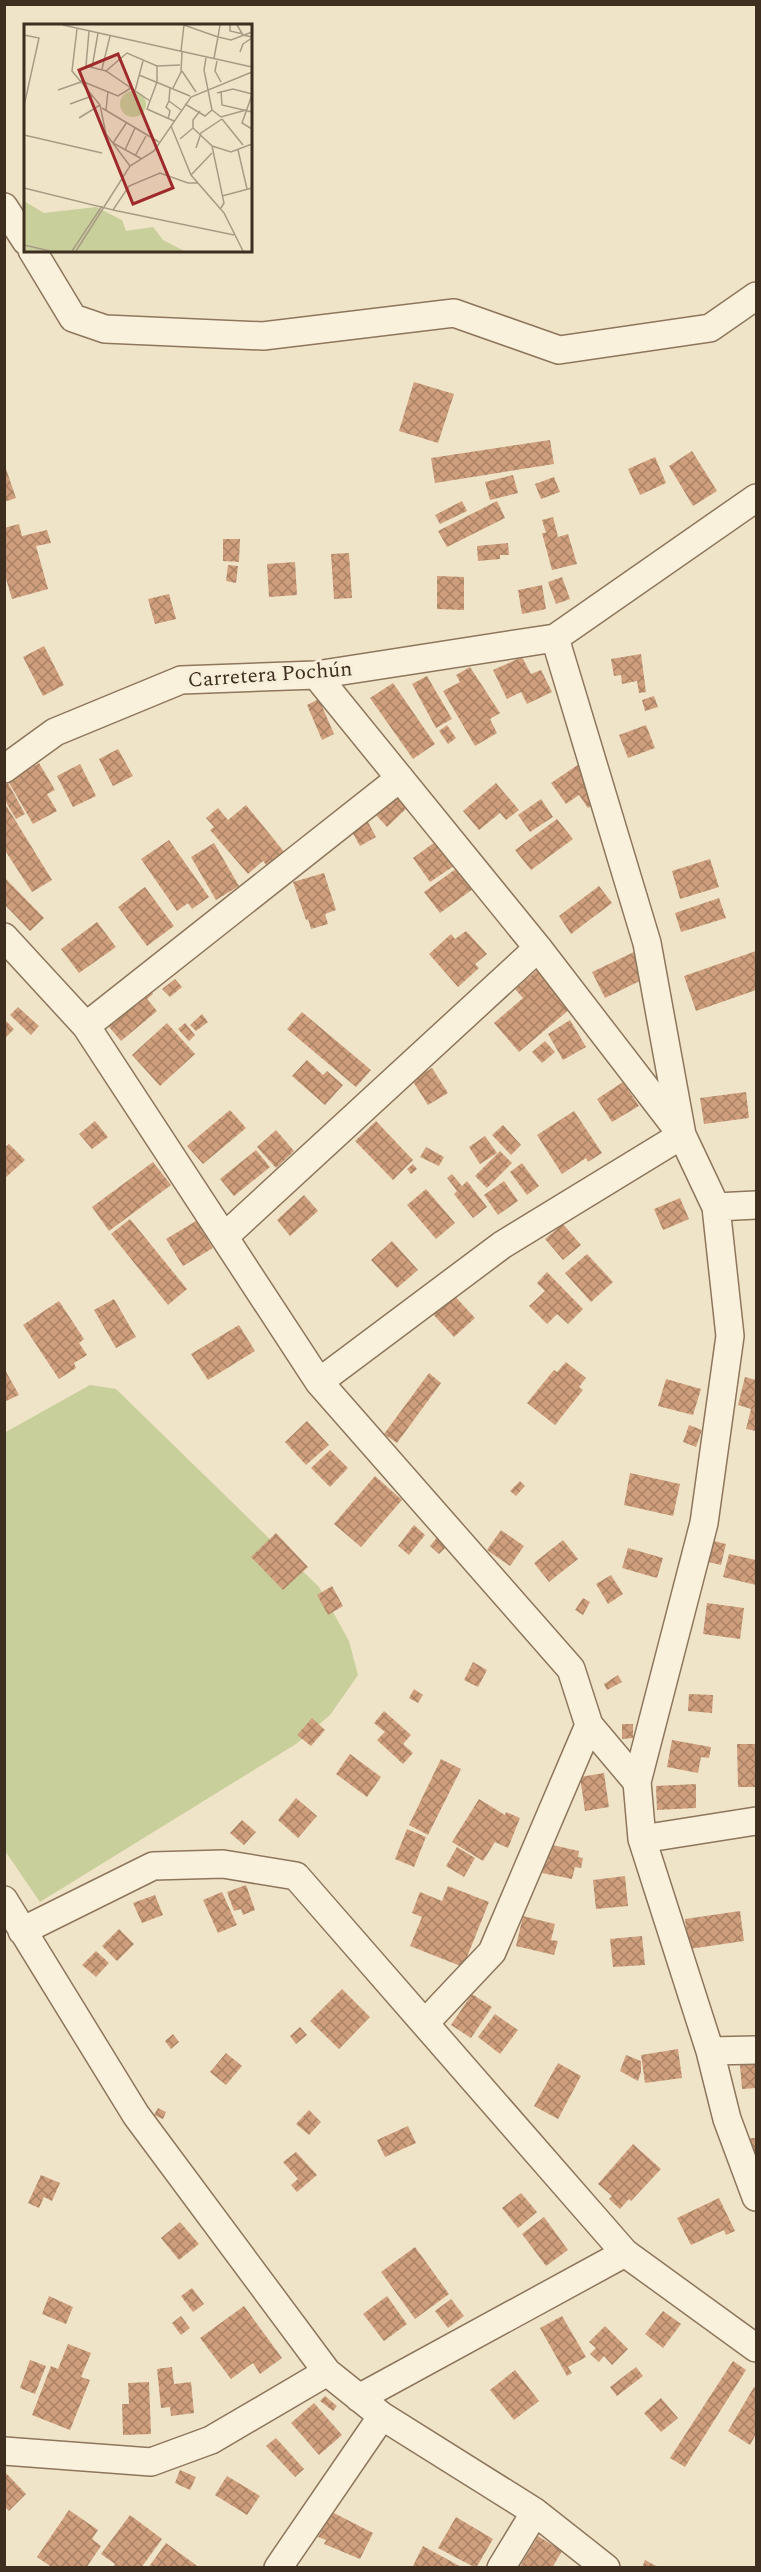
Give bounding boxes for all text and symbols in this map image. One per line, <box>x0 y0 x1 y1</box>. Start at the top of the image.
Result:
inset map <box>24 24 252 252</box>
street label: Carretera Pochún <box>187 653 353 697</box>

